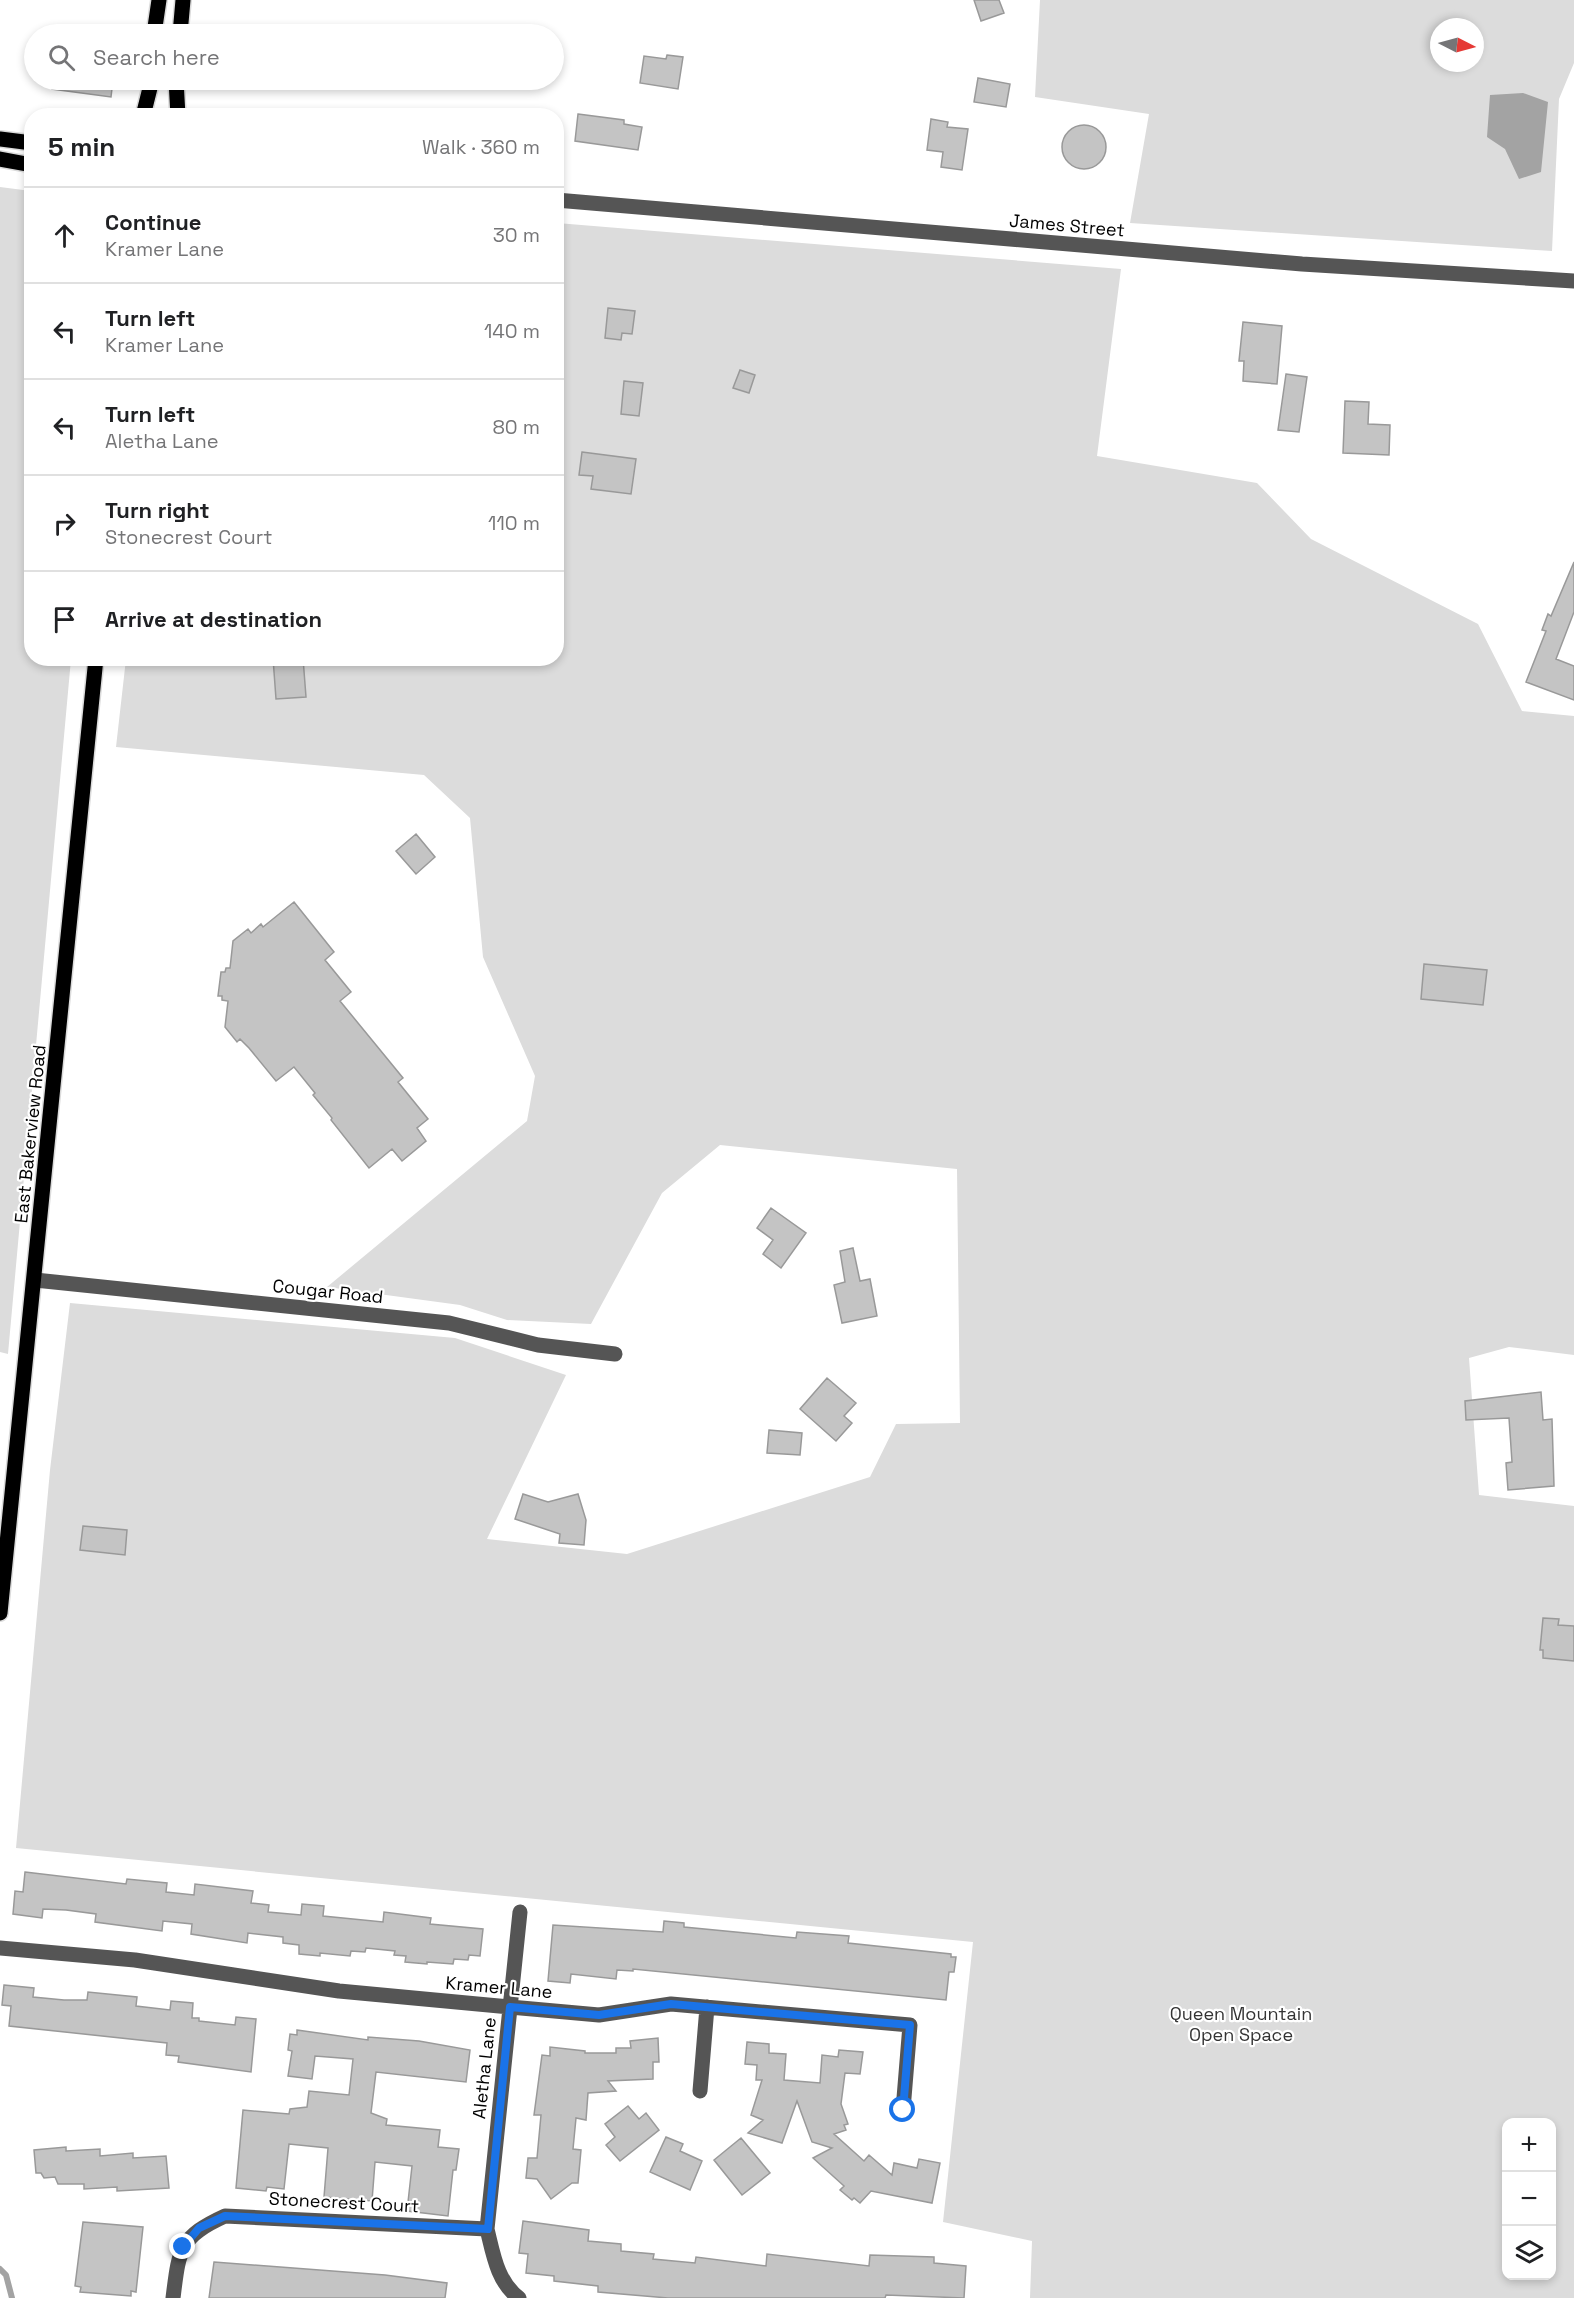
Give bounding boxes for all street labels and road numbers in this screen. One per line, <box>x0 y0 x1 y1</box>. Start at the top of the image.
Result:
street label: James Street <box>1008 208 1126 242</box>
street label: East Bakerview Road <box>9 1044 51 1224</box>
street label: Cougar Road <box>272 1274 384 1308</box>
street label: Kramer Lane <box>445 1971 553 2003</box>
street label: Aletha Lane <box>467 2016 501 2120</box>
street label: Stonecrest Court <box>268 2187 420 2217</box>

